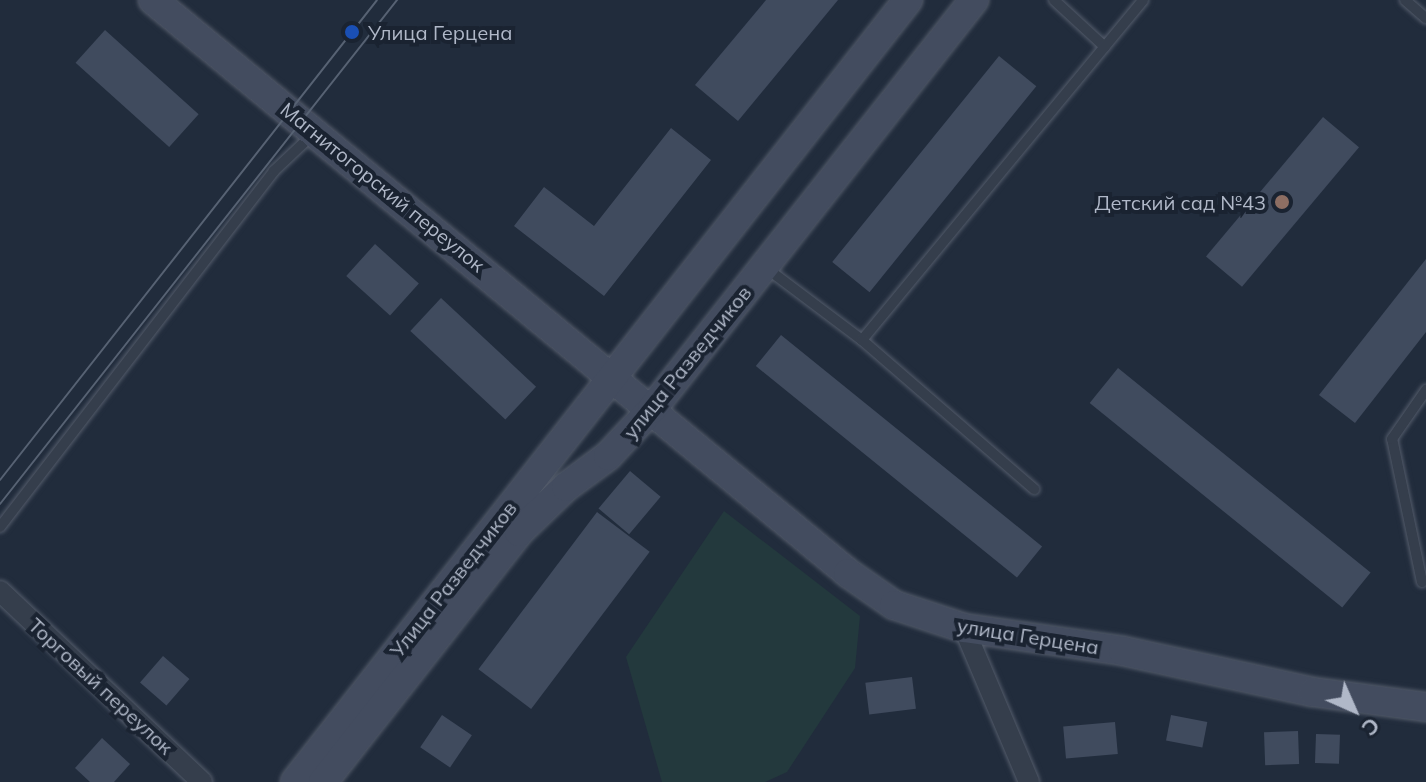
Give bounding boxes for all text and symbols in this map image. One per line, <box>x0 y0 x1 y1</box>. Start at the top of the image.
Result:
place label: Улица Герцена <box>368 20 512 44</box>
marker: Улица Герцена <box>343 23 361 41</box>
street label: Магнитогорский переулок <box>276 97 490 277</box>
place label: Детский сад №43 <box>1095 190 1266 214</box>
marker: Детский сад №43 <box>1273 193 1291 211</box>
street label: улица Разведчиков <box>618 281 756 443</box>
street label: Улица Разведчиков <box>385 496 521 662</box>
street label: Торговый переулок <box>24 613 178 759</box>
street label: улица Герцена <box>956 613 1100 659</box>
north arrow <box>1314 670 1394 750</box>
text: С <box>1356 712 1386 742</box>

